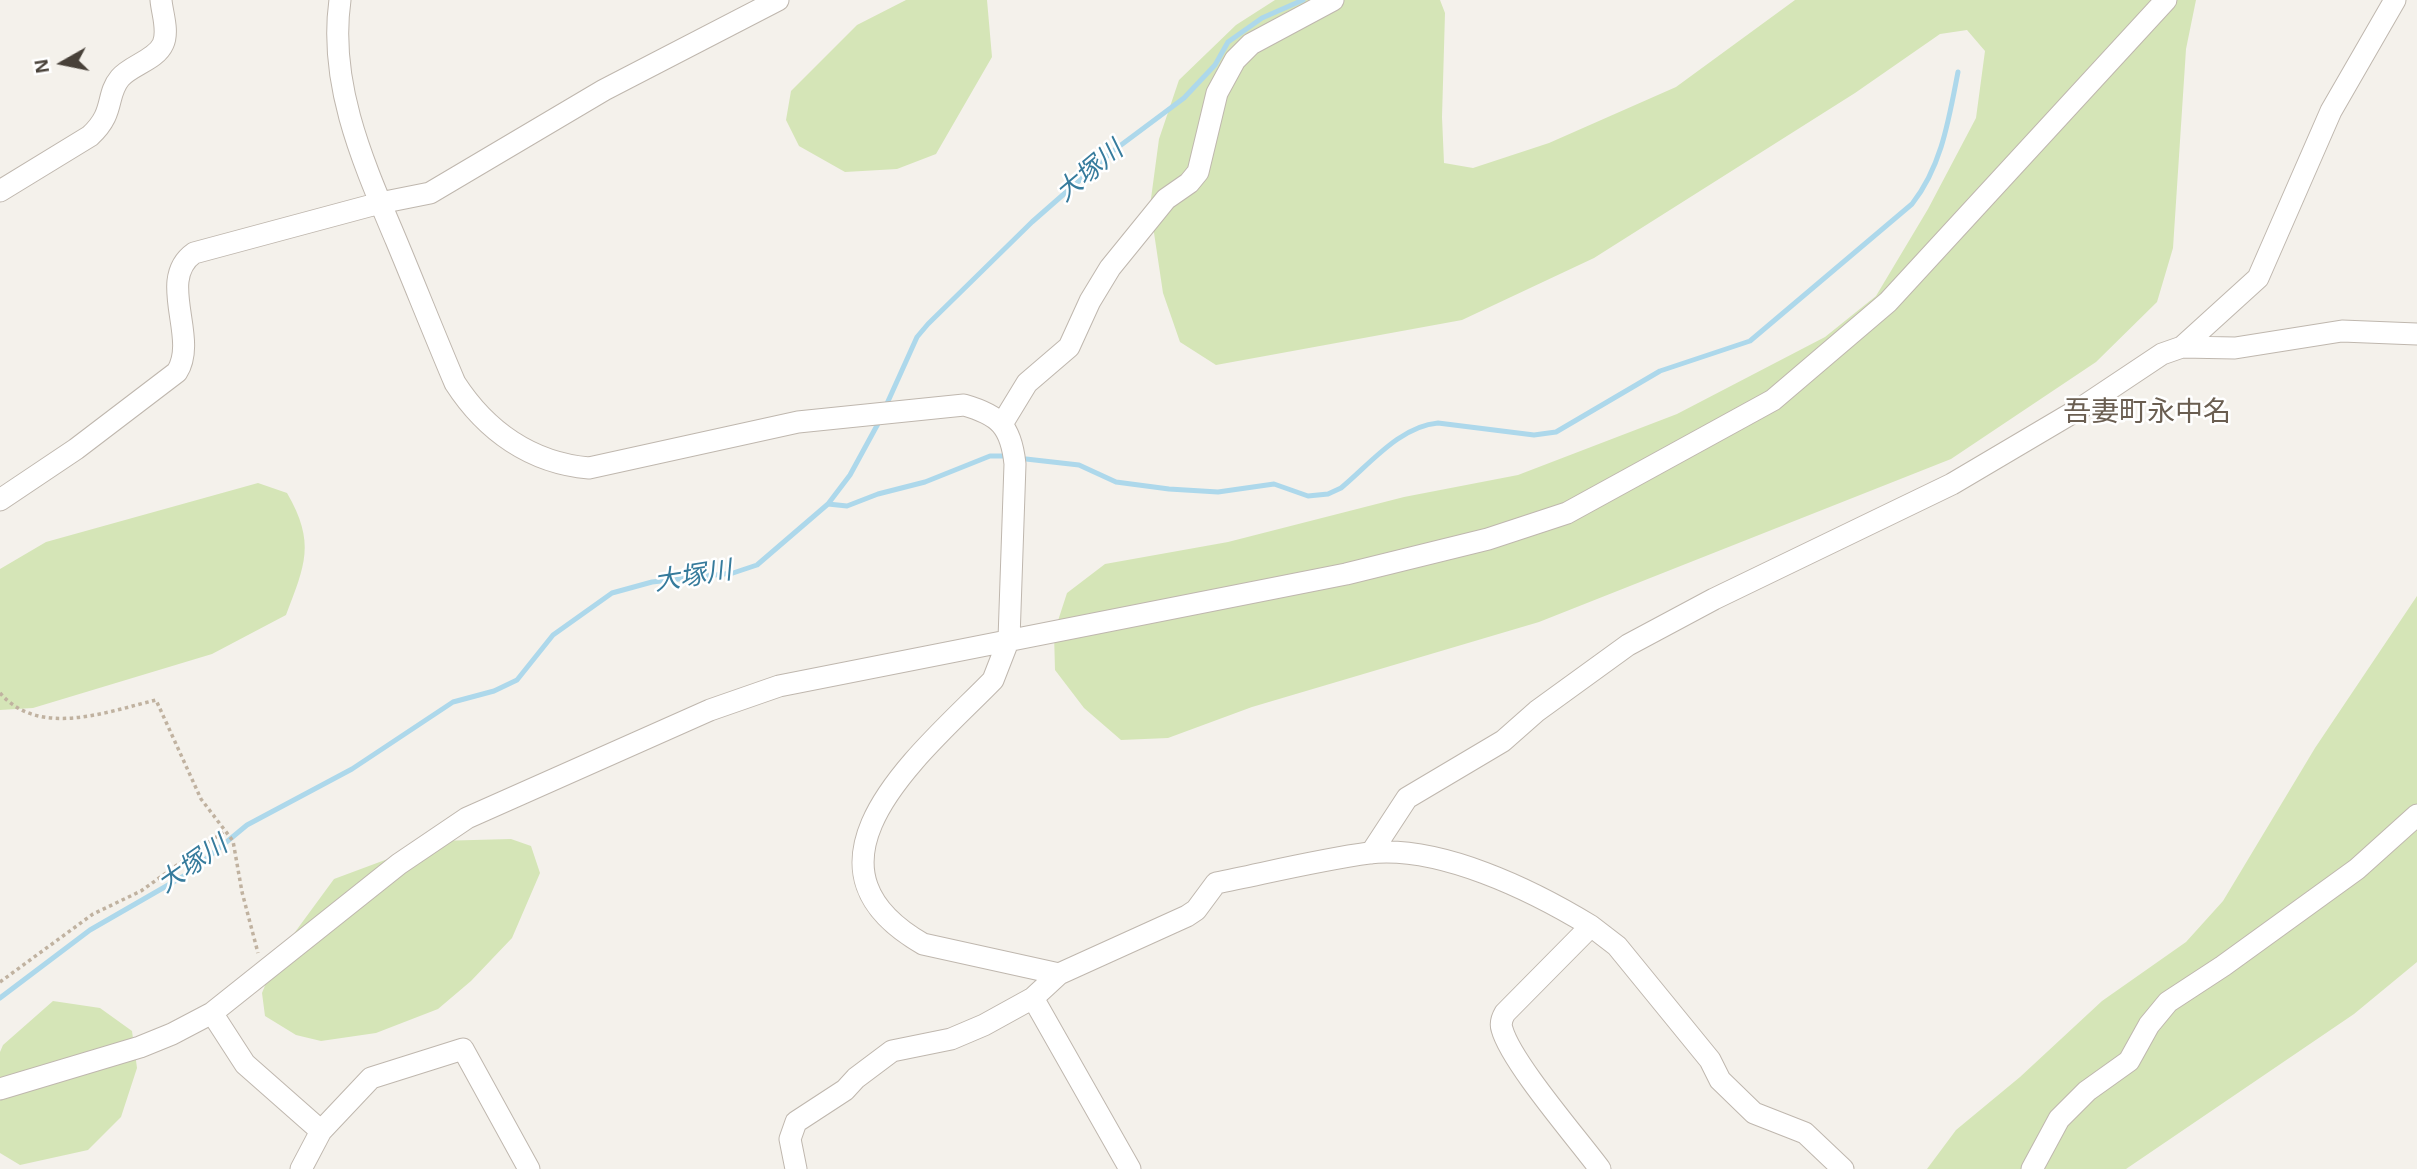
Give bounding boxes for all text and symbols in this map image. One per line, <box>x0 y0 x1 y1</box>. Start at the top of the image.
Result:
north arrow <box>28 28 98 98</box>
text: N <box>30 58 53 75</box>
water label: 大塚川 <box>1050 135 1130 209</box>
district label: 吾妻町永中名 <box>2063 396 2231 430</box>
water label: 大塚川 <box>652 555 734 599</box>
water label: 大塚川 <box>152 830 234 900</box>

